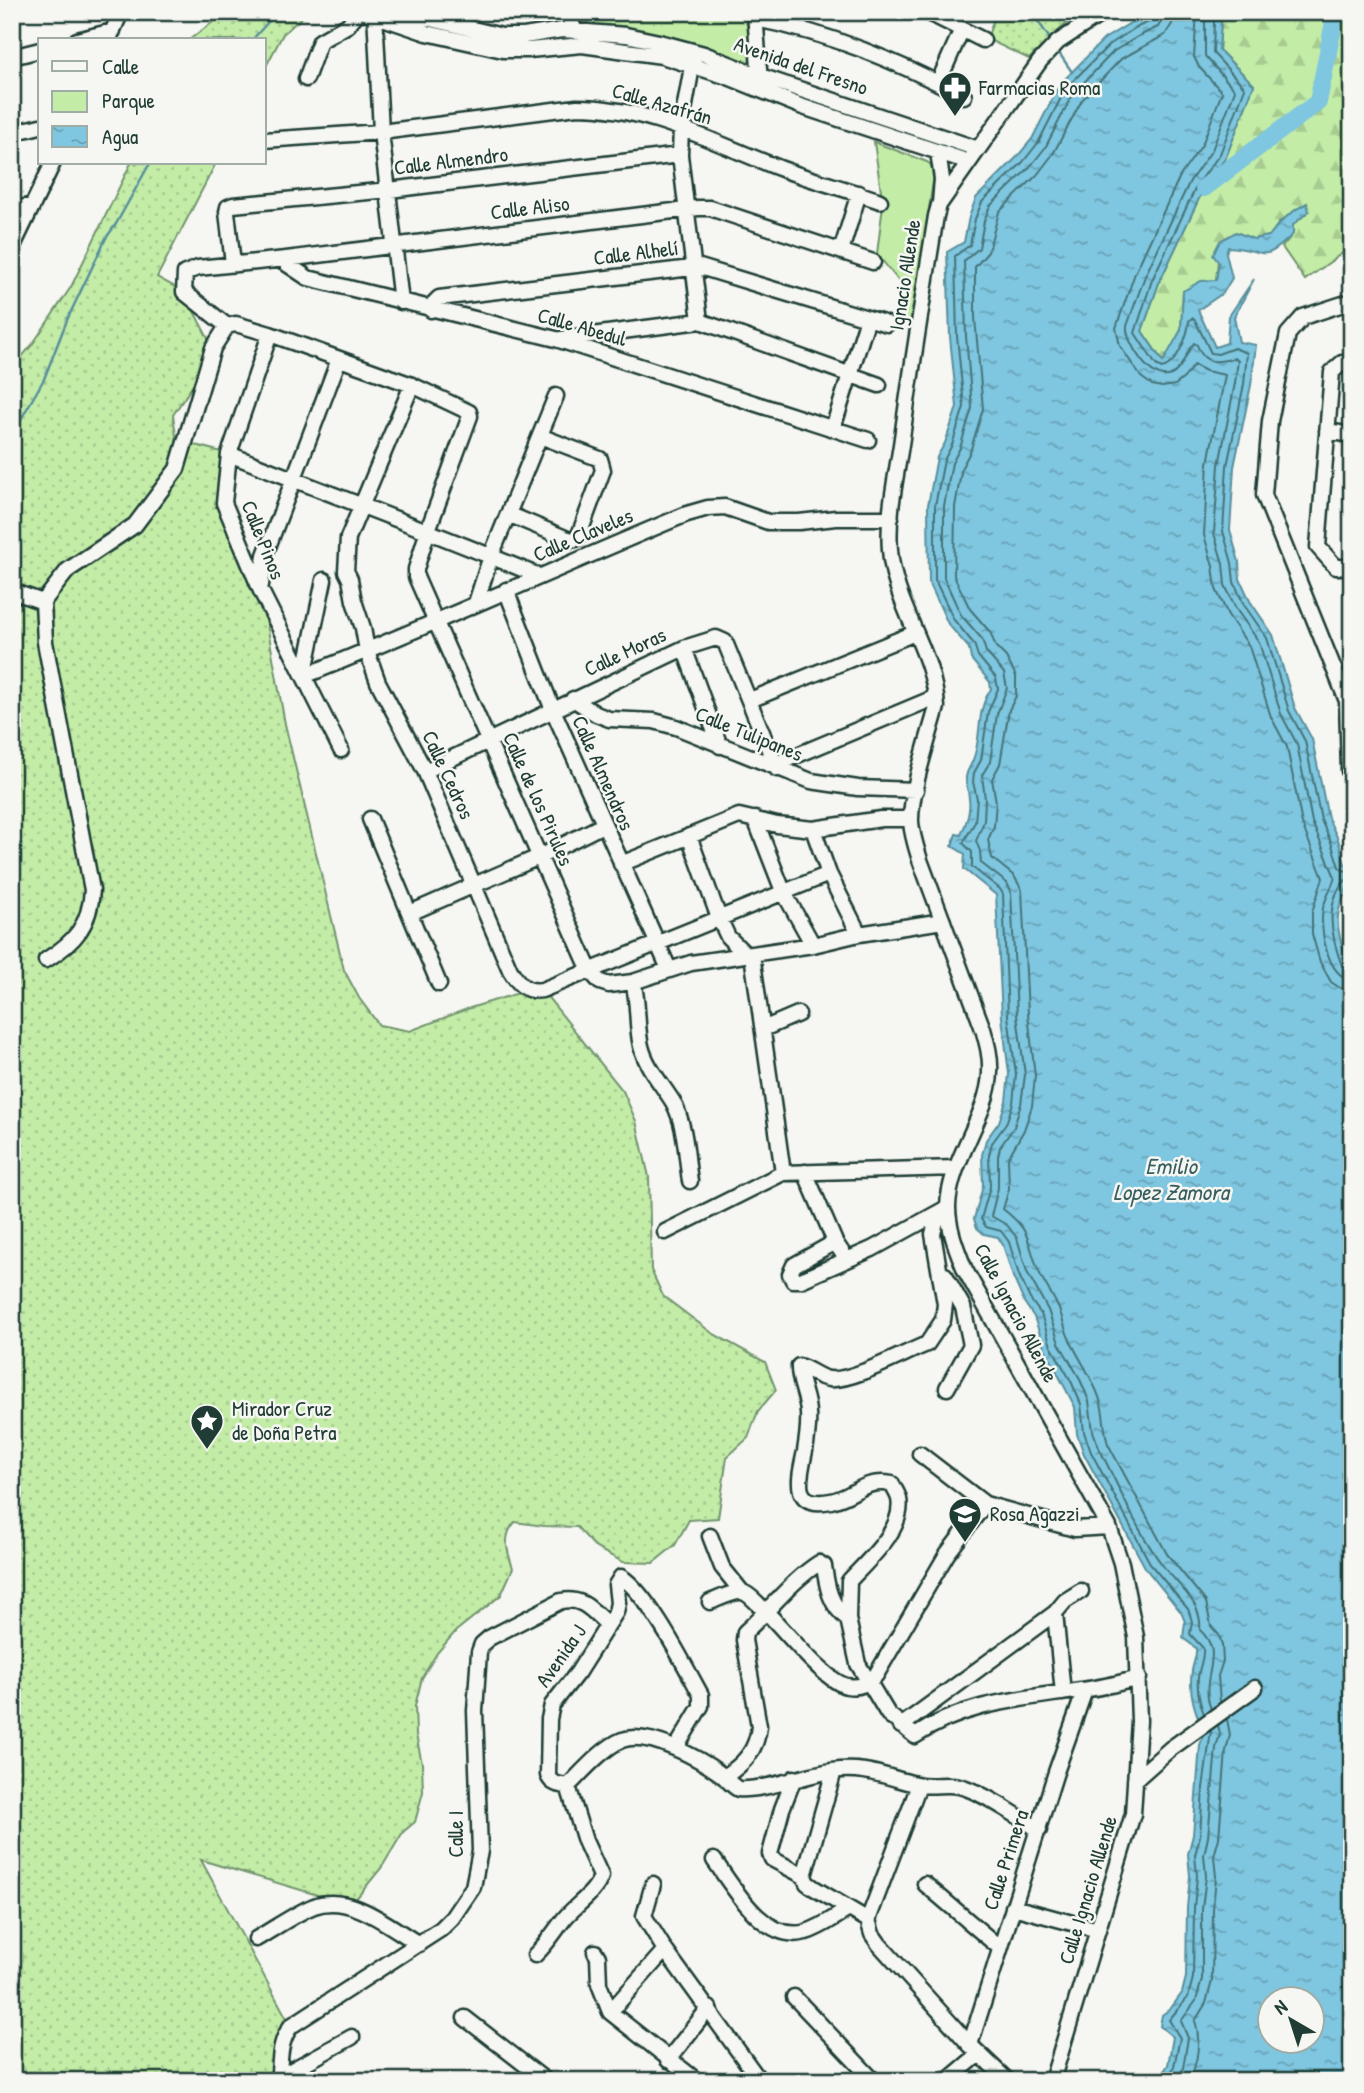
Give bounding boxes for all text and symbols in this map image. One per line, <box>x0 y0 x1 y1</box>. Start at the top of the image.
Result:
street label: Avenida del Fresno <box>730 29 872 102</box>
legend <box>38 38 266 164</box>
text: Calle <box>102 52 139 81</box>
pharmacy icon: Farmacias Roma <box>936 69 974 118</box>
place label: Farmacias Roma <box>978 73 1100 102</box>
street label: Calle Azafrán <box>609 75 716 132</box>
text: Parque <box>102 86 155 115</box>
text: Agua <box>102 122 138 151</box>
street label: Calle Almendro <box>392 139 510 182</box>
street label: Calle Aliso <box>489 188 571 227</box>
street label: Ignacio Allende <box>881 217 928 332</box>
street label: Calle Alhelí <box>592 233 680 272</box>
street label: Calle Abedul <box>534 300 630 353</box>
street label: Calle Pinos <box>235 496 292 584</box>
street label: Calle Claveles <box>528 500 637 569</box>
street label: Calle Moras <box>579 620 670 683</box>
street label: Calle Tulipanes <box>691 699 807 768</box>
street label: Calle Almendros <box>565 711 642 835</box>
street label: Calle Cedros <box>415 726 482 824</box>
street label: Calle de los Pirules <box>496 727 581 870</box>
water label: Emilio Lopez Zamora <box>1113 1150 1231 1208</box>
street label: Calle Ignacio Allende <box>968 1238 1065 1387</box>
place label: Mirador Cruz de Doña Petra <box>232 1394 336 1447</box>
place icon: Mirador Cruz de Doña Petra <box>188 1402 226 1451</box>
school or university icon: Rosa Agazzi <box>946 1495 984 1544</box>
place label: Rosa Agazzi <box>990 1499 1080 1528</box>
street label: Avenida J <box>529 1618 593 1693</box>
street label: Calle Primera <box>976 1806 1035 1914</box>
street label: Calle I <box>441 1811 470 1857</box>
street label: Calle Ignacio Allende <box>1051 1812 1124 1968</box>
north arrow <box>1256 1984 1326 2054</box>
text: N <box>1268 1994 1292 2020</box>

